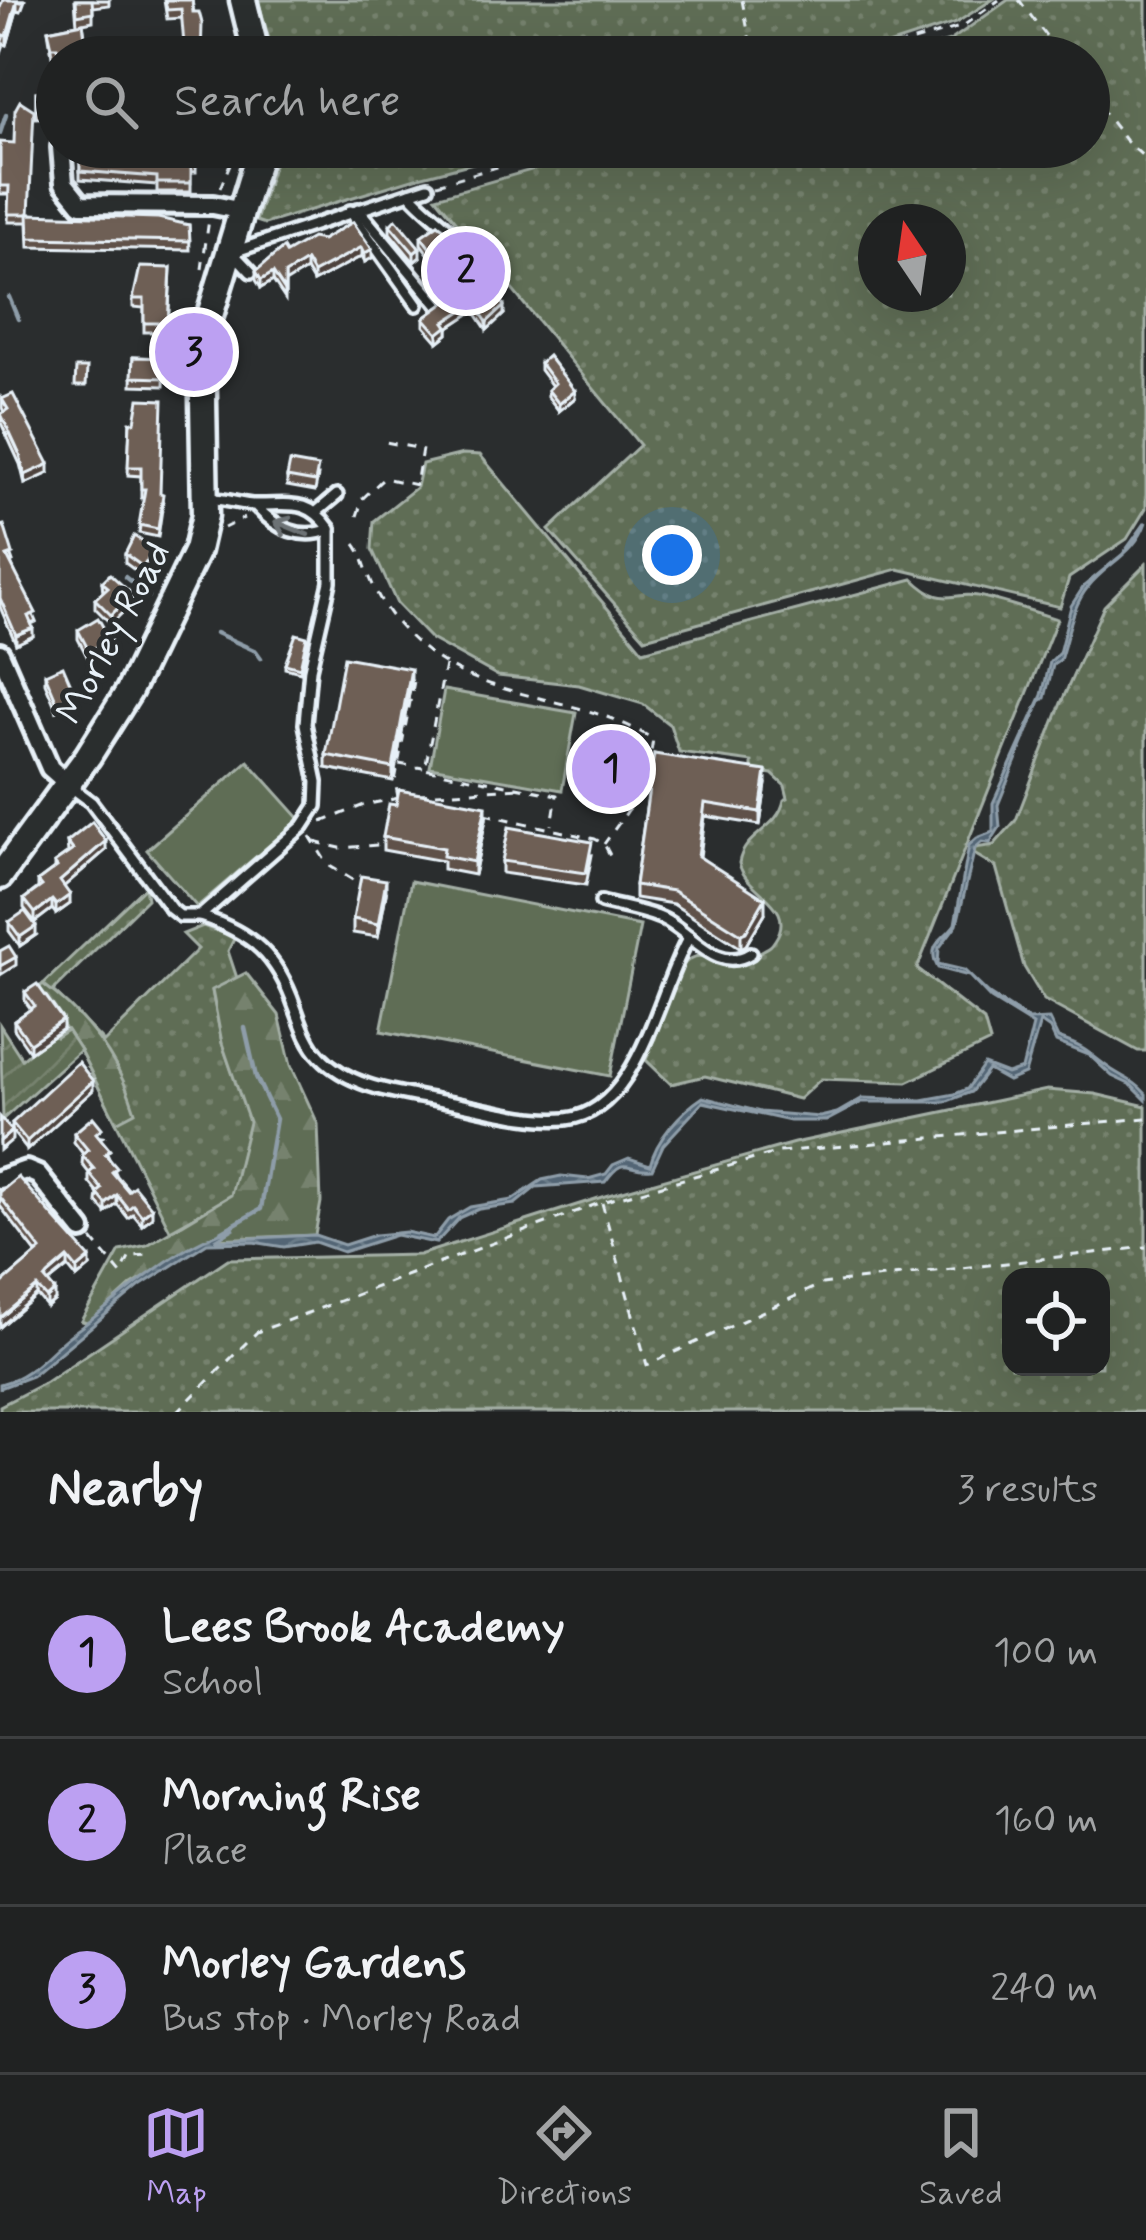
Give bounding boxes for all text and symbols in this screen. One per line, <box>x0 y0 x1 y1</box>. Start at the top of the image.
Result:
search box <box>36 36 1110 168</box>
icon: search <box>78 69 144 135</box>
text: Search here <box>174 73 401 132</box>
north arrow <box>858 204 966 312</box>
pin: 2 <box>427 226 505 316</box>
pin: 3 <box>155 307 233 397</box>
one-way arrow <box>273 516 310 538</box>
your location <box>642 525 702 585</box>
street label: Morley Road <box>46 533 184 734</box>
pin: 1 <box>572 724 650 814</box>
map controls <box>1002 1268 1110 1376</box>
button: locate <box>1002 1268 1110 1376</box>
text: Nearby <box>48 1457 203 1523</box>
text: 3 results <box>957 1465 1098 1516</box>
text: Lees Brook Academy <box>162 1599 565 1658</box>
text: 1 <box>78 1628 96 1679</box>
text: 100 m <box>993 1628 1098 1679</box>
text: School <box>162 1658 263 1709</box>
text: Morning Rise <box>162 1767 421 1826</box>
text: 2 <box>77 1796 97 1847</box>
text: 160 m <box>994 1796 1098 1847</box>
text: Place <box>162 1826 248 1877</box>
text: Morley Gardens <box>162 1935 466 1994</box>
text: 3 <box>78 1964 96 2015</box>
text: 240 m <box>990 1964 1098 2015</box>
text: Bus stop · Morley Road <box>162 1994 521 2045</box>
tab: Map <box>143 2100 209 2216</box>
tab: Directions <box>496 2100 632 2216</box>
tab: Saved <box>919 2100 1003 2216</box>

